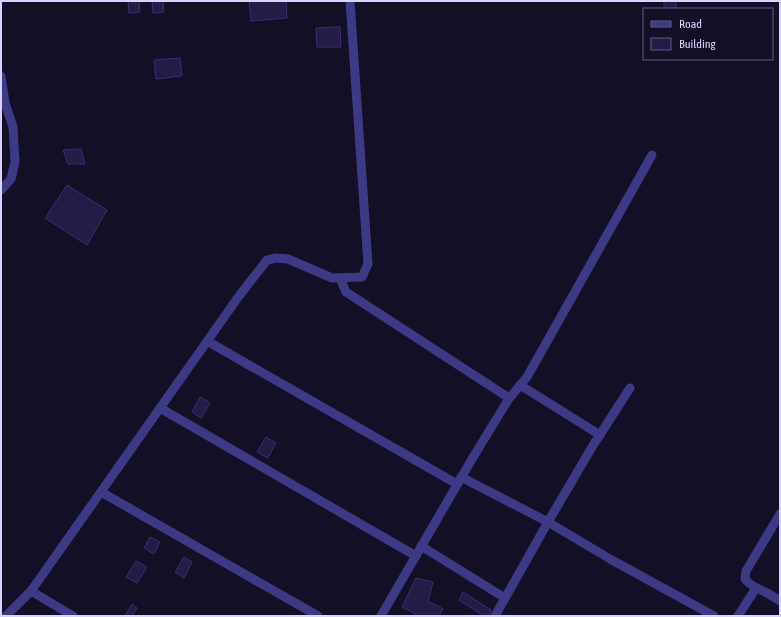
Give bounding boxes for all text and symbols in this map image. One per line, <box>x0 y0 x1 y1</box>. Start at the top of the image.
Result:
legend <box>643 8 773 60</box>
text: Road <box>679 17 702 31</box>
text: Building <box>679 37 717 51</box>

